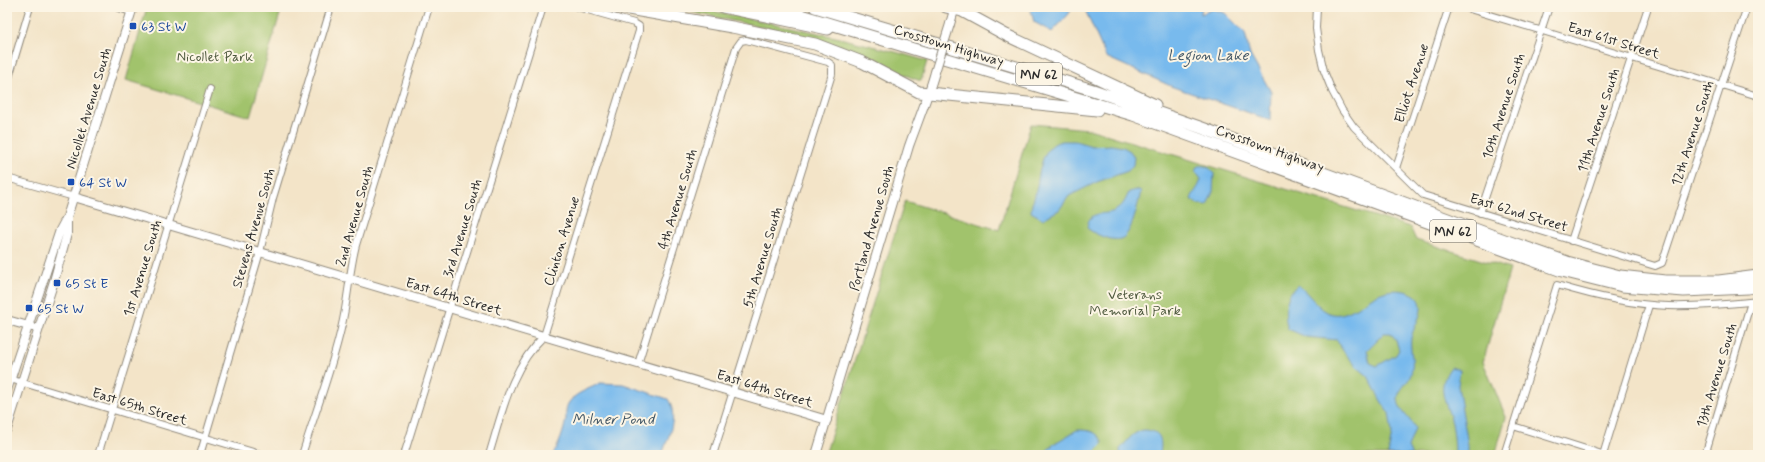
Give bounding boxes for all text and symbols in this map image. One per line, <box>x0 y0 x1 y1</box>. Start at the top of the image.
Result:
place label: 63 St W <box>141 18 187 36</box>
street label: East 61st Street <box>1566 18 1663 64</box>
marker: 63 St W <box>128 21 138 31</box>
street label: Crosstown Highway <box>892 21 1006 71</box>
street label: Elliot Avenue <box>1391 41 1433 125</box>
street label: Nicollet Avenue South <box>62 45 116 171</box>
water label: Legion Lake <box>1168 46 1250 68</box>
park label: Nicollet Park <box>177 48 253 66</box>
street label: 10th Avenue South <box>1478 51 1530 162</box>
road number: MN 62 <box>1016 63 1062 85</box>
street label: 11th Avenue South <box>1574 66 1624 175</box>
street label: 12th Avenue South <box>1667 78 1719 188</box>
street label: Crosstown Highway <box>1213 121 1326 177</box>
street label: 4th Avenue South <box>654 147 702 252</box>
street label: 2nd Avenue South <box>332 163 378 269</box>
street label: Portland Avenue South <box>845 163 899 293</box>
street label: Stevens Avenue South <box>228 166 280 290</box>
place label: 64 St W <box>79 174 127 192</box>
street label: 3rd Avenue South <box>439 176 487 280</box>
marker: 64 St W <box>66 177 76 187</box>
street label: East 62nd Street <box>1467 189 1570 237</box>
street label: Clinton Avenue <box>540 194 584 288</box>
street label: 5th Avenue South <box>739 204 787 310</box>
street label: 1st Avenue South <box>120 218 166 319</box>
road number: MN 62 <box>1430 220 1476 242</box>
street label: East 64th Street <box>403 274 505 320</box>
place label: 65 St E <box>65 275 108 293</box>
marker: 65 St E <box>52 278 62 288</box>
park label: Veterans Memorial Park <box>1089 286 1181 320</box>
place label: 65 St W <box>37 300 84 318</box>
marker: 65 St W <box>24 303 34 313</box>
street label: 13th Avenue South <box>1693 321 1741 430</box>
street label: East 64th Street <box>714 366 816 412</box>
street label: East 65th Street <box>90 384 190 430</box>
water label: Milner Pond <box>572 410 656 430</box>

